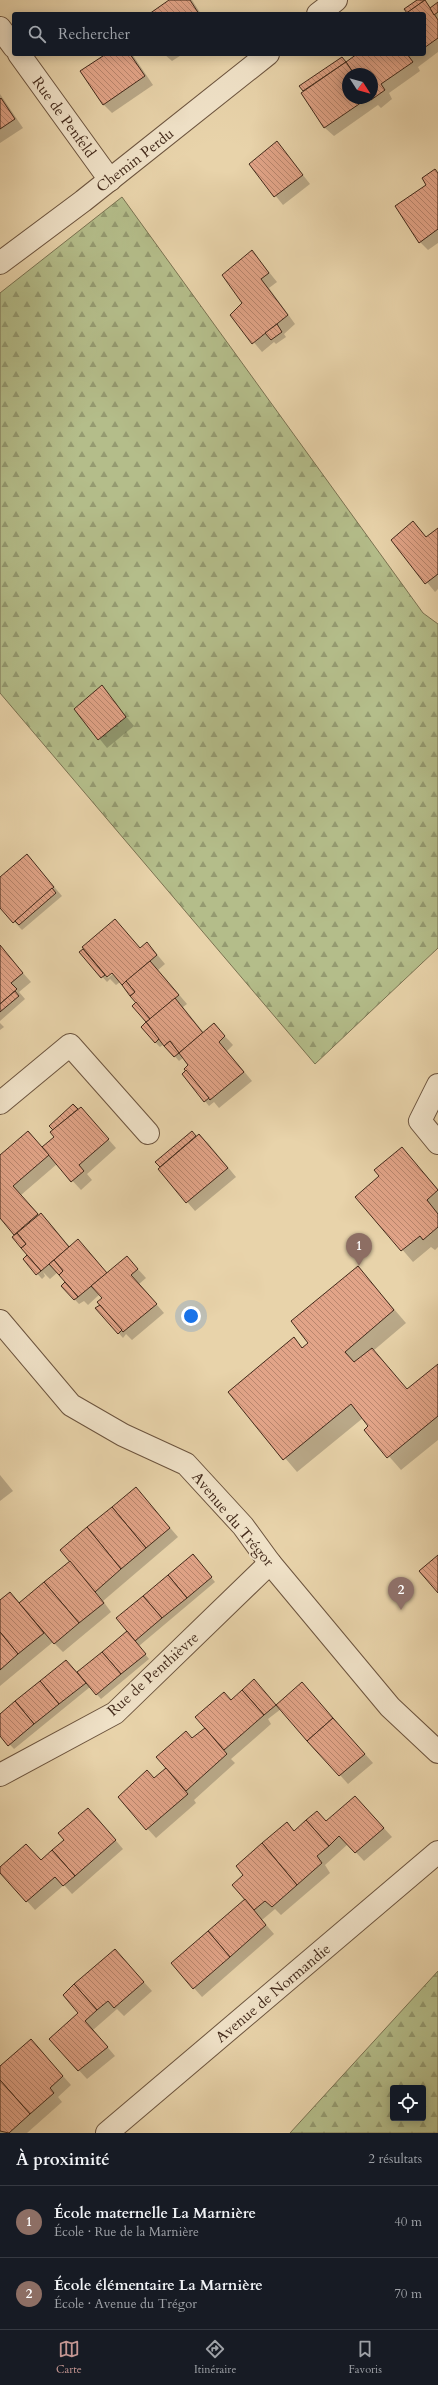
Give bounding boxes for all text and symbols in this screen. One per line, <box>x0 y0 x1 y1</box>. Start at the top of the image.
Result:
search box <box>12 12 426 56</box>
icon: search <box>26 23 48 45</box>
text: Rechercher <box>58 24 130 44</box>
north arrow <box>342 68 378 104</box>
street label: Rue de Penfeld <box>28 72 100 162</box>
street label: Chemin Perdu <box>92 123 178 197</box>
pin: 1 <box>346 1233 372 1266</box>
your location <box>181 1306 201 1326</box>
street label: Avenue du Trégor <box>187 1467 279 1571</box>
pin: 2 <box>388 1577 414 1610</box>
street label: Rue de Penthièvre <box>103 1628 203 1720</box>
street label: Avenue de Normandie <box>211 1939 335 2047</box>
map controls <box>390 2085 426 2121</box>
button: locate <box>390 2085 426 2121</box>
text: À proximité <box>16 2148 110 2171</box>
text: 2 résultats <box>368 2150 422 2168</box>
text: École maternelle La Marnière <box>54 2203 256 2223</box>
text: 1 <box>26 2213 32 2231</box>
text: 40 m <box>394 2213 422 2231</box>
text: École · Rue de la Marnière <box>54 2223 199 2241</box>
text: École élémentaire La Marnière <box>54 2275 263 2295</box>
text: 2 <box>26 2285 32 2303</box>
text: 70 m <box>394 2285 422 2303</box>
text: École · Avenue du Trégor <box>54 2295 197 2313</box>
tab: Carte <box>56 2338 82 2377</box>
tab: Itinéraire <box>194 2338 236 2377</box>
tab: Favoris <box>349 2338 382 2377</box>

